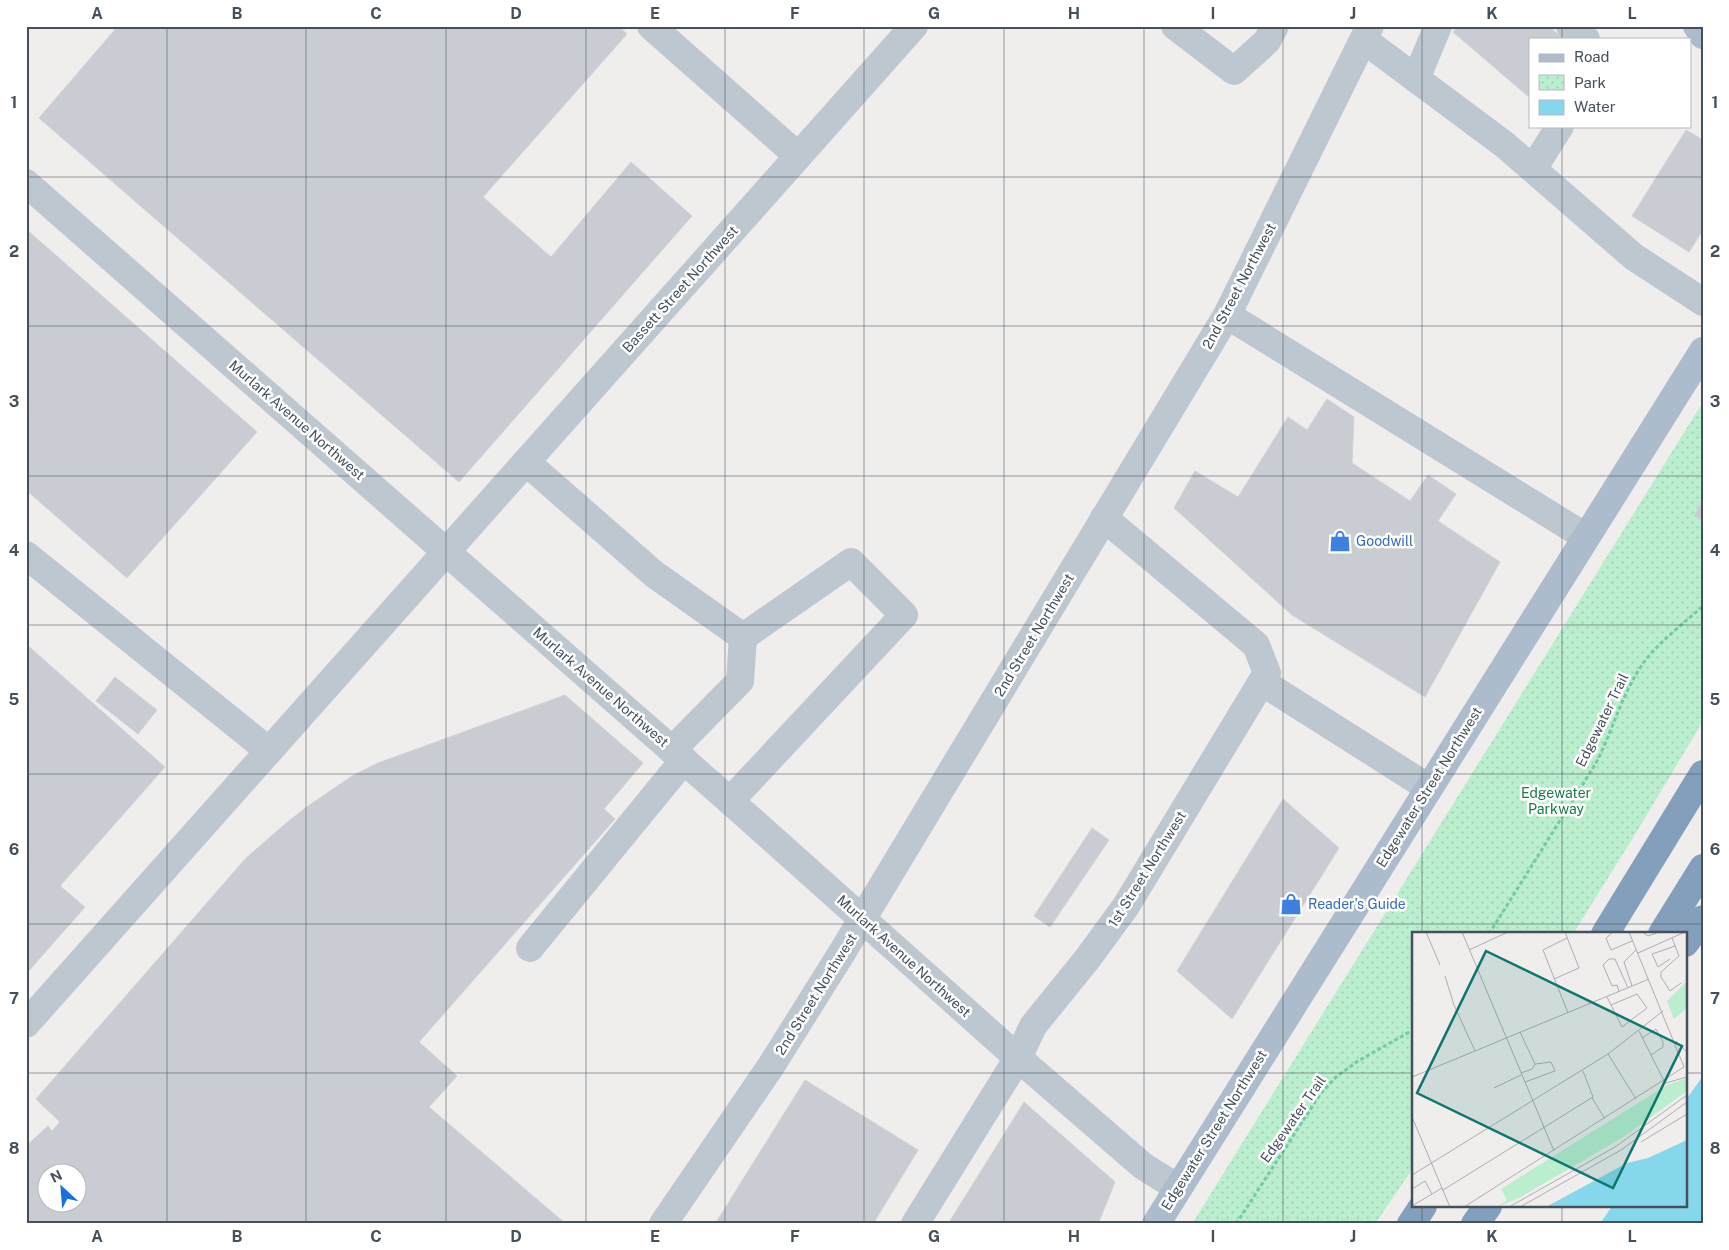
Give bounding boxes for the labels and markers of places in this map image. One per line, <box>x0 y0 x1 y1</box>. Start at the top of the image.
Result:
shop icon: Goodwill <box>1327 528 1353 554</box>
place label: Goodwill <box>1356 533 1413 549</box>
shop icon: Reader's Guide <box>1278 891 1304 917</box>
place label: Reader's Guide <box>1308 896 1406 912</box>

